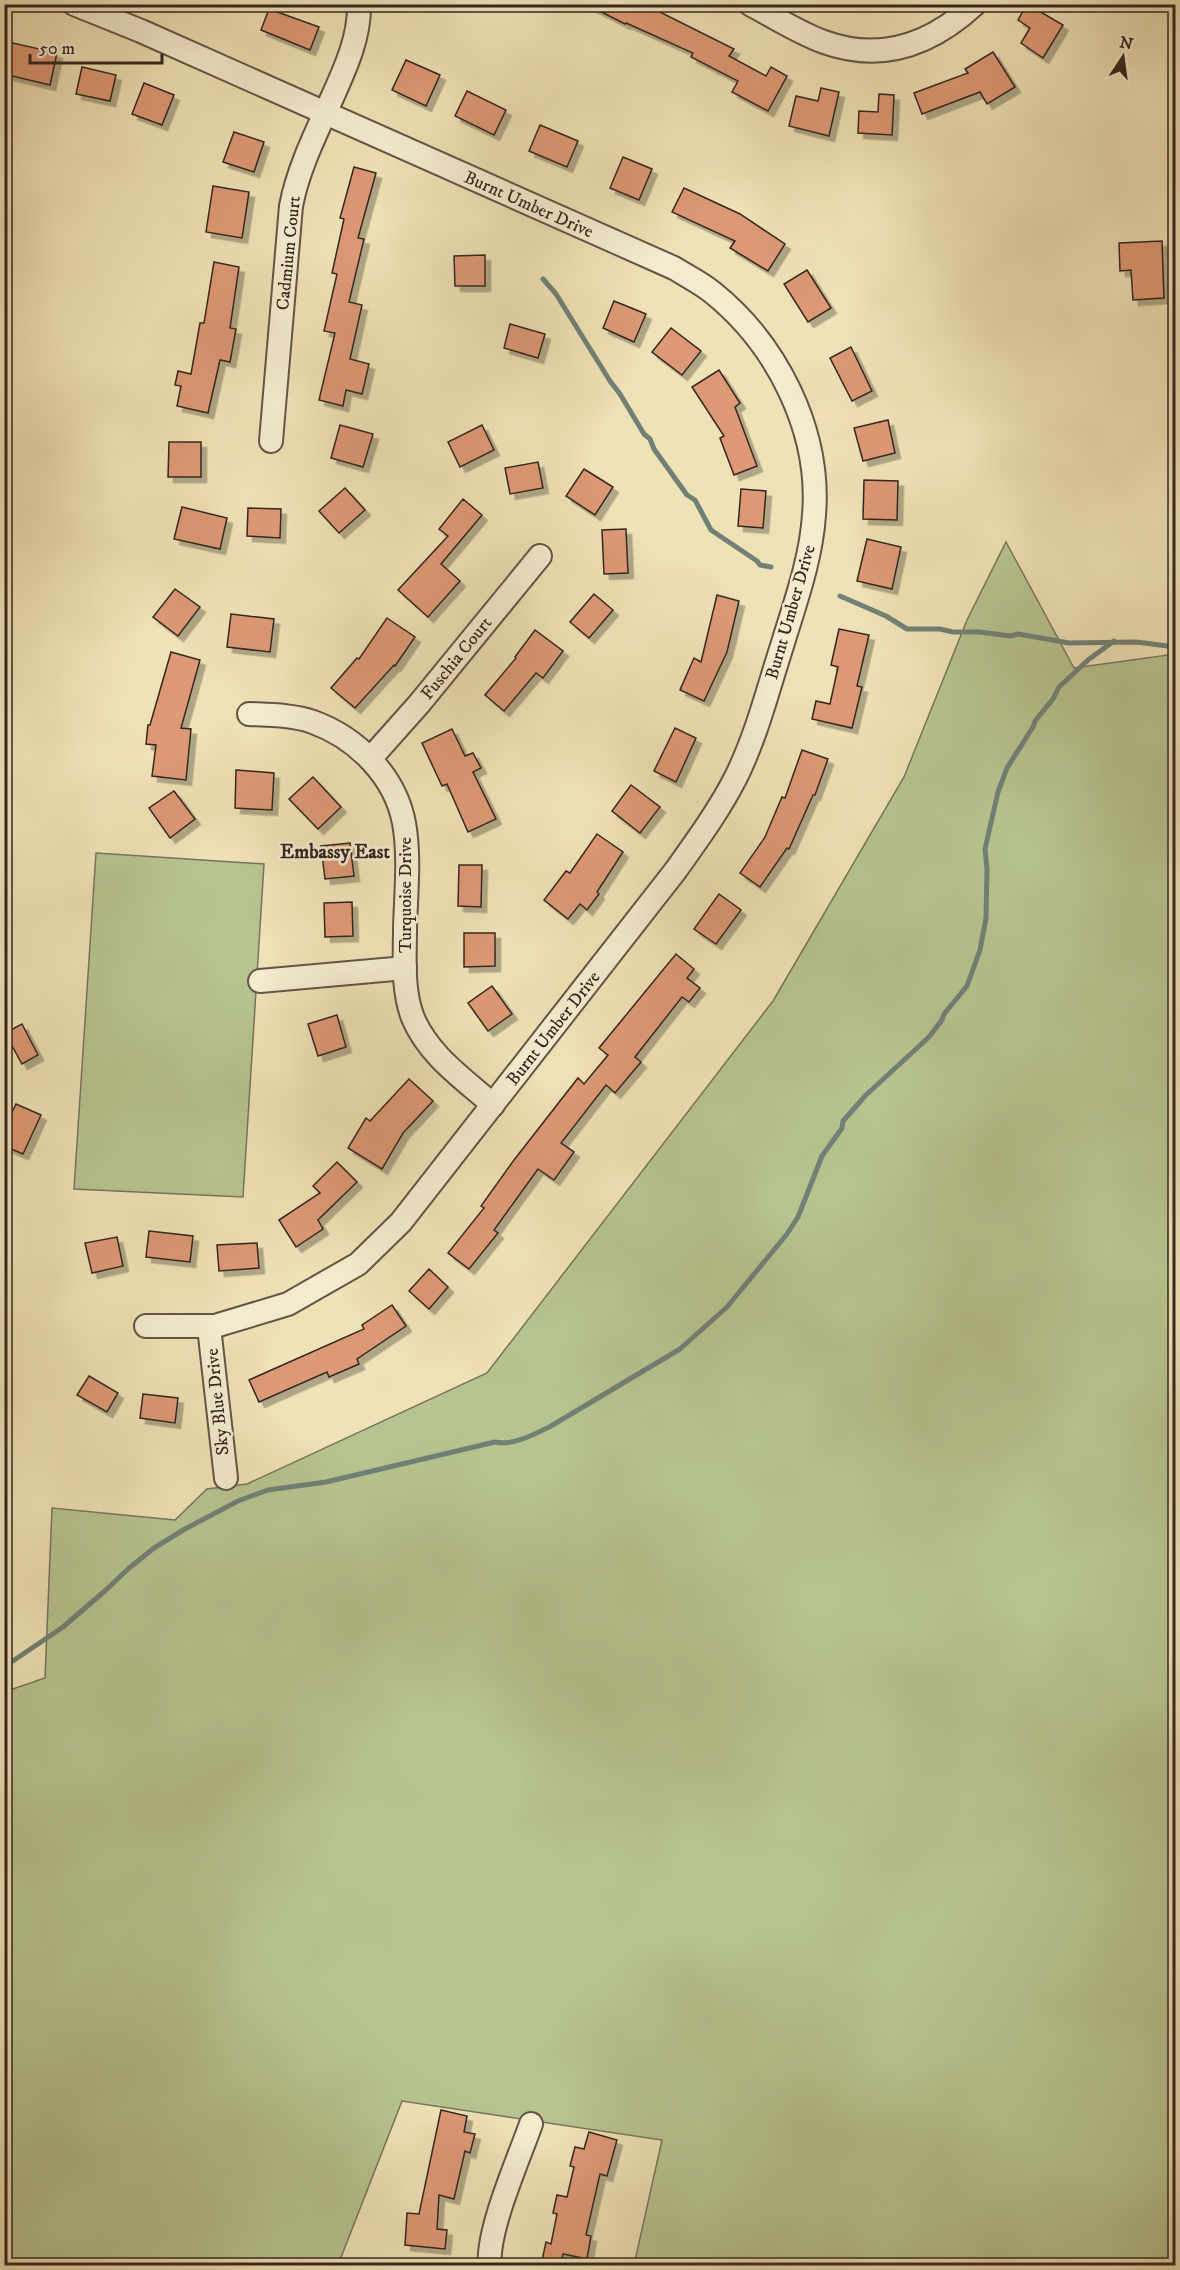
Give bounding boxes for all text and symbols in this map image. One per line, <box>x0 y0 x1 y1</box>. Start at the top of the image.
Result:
scale bar <box>30 27 162 65</box>
north arrow <box>1093 27 1153 87</box>
text: N <box>1117 32 1135 55</box>
text: 50 m <box>39 38 75 60</box>
street label: Burnt Umber Drive <box>461 167 597 243</box>
street label: Cadmium Court <box>272 195 306 311</box>
street label: Burnt Umber Drive <box>761 542 821 682</box>
street label: Fuschia Court <box>417 612 497 705</box>
street label: Turquoise Drive <box>395 837 417 953</box>
district label: Embassy East <box>280 840 391 865</box>
street label: Burnt Umber Drive <box>502 967 605 1090</box>
street label: Sky Blue Drive <box>201 1347 235 1457</box>

